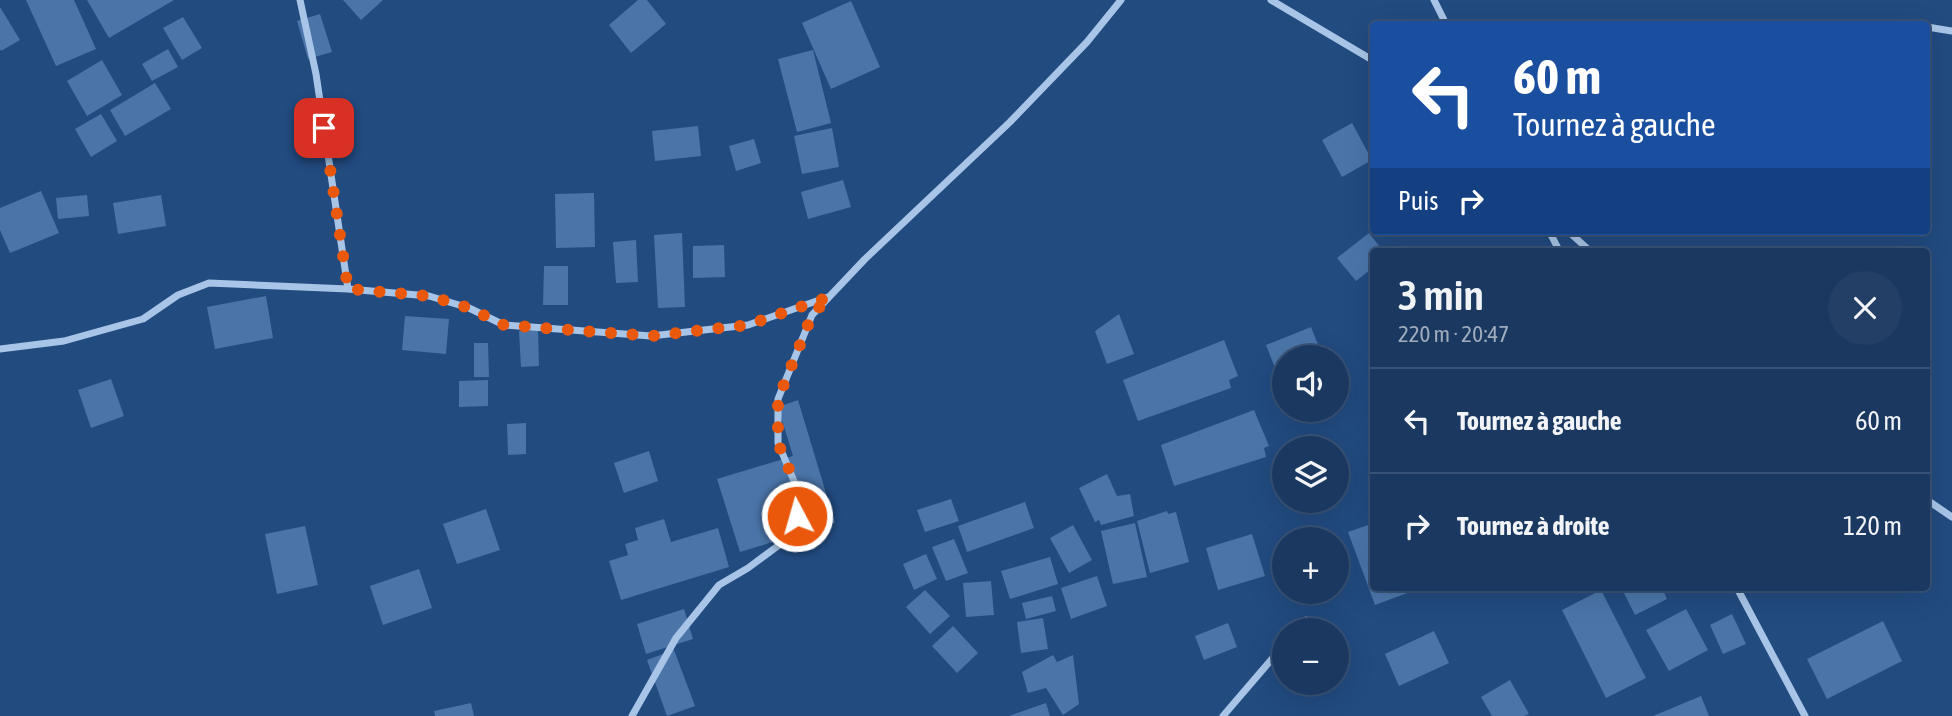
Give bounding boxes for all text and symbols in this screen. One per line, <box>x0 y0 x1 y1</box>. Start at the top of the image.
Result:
text: 60 m <box>1513 48 1601 104</box>
icon: left <box>1398 49 1489 140</box>
pin <box>294 98 354 158</box>
text: Tournez à gauche <box>1513 106 1716 143</box>
icon: arrive <box>305 109 343 147</box>
icon: right <box>1452 182 1490 220</box>
text: Puis <box>1398 186 1438 216</box>
text: 3 min <box>1398 271 1484 319</box>
button: close <box>1828 271 1902 345</box>
text: 220 m · 20:47 <box>1398 321 1509 347</box>
map controls <box>1272 345 1349 695</box>
button: sound <box>1272 345 1349 422</box>
icon: left <box>1398 402 1436 440</box>
text: Tournez à gauche <box>1457 406 1622 436</box>
text: 60 m <box>1855 406 1902 436</box>
button: layers <box>1272 436 1349 513</box>
position arrow <box>760 479 834 553</box>
icon: right <box>1398 507 1436 545</box>
text: Tournez à droite <box>1457 511 1610 541</box>
text: 120 m <box>1843 511 1902 541</box>
button: + <box>1272 527 1349 604</box>
button: − <box>1272 618 1349 695</box>

